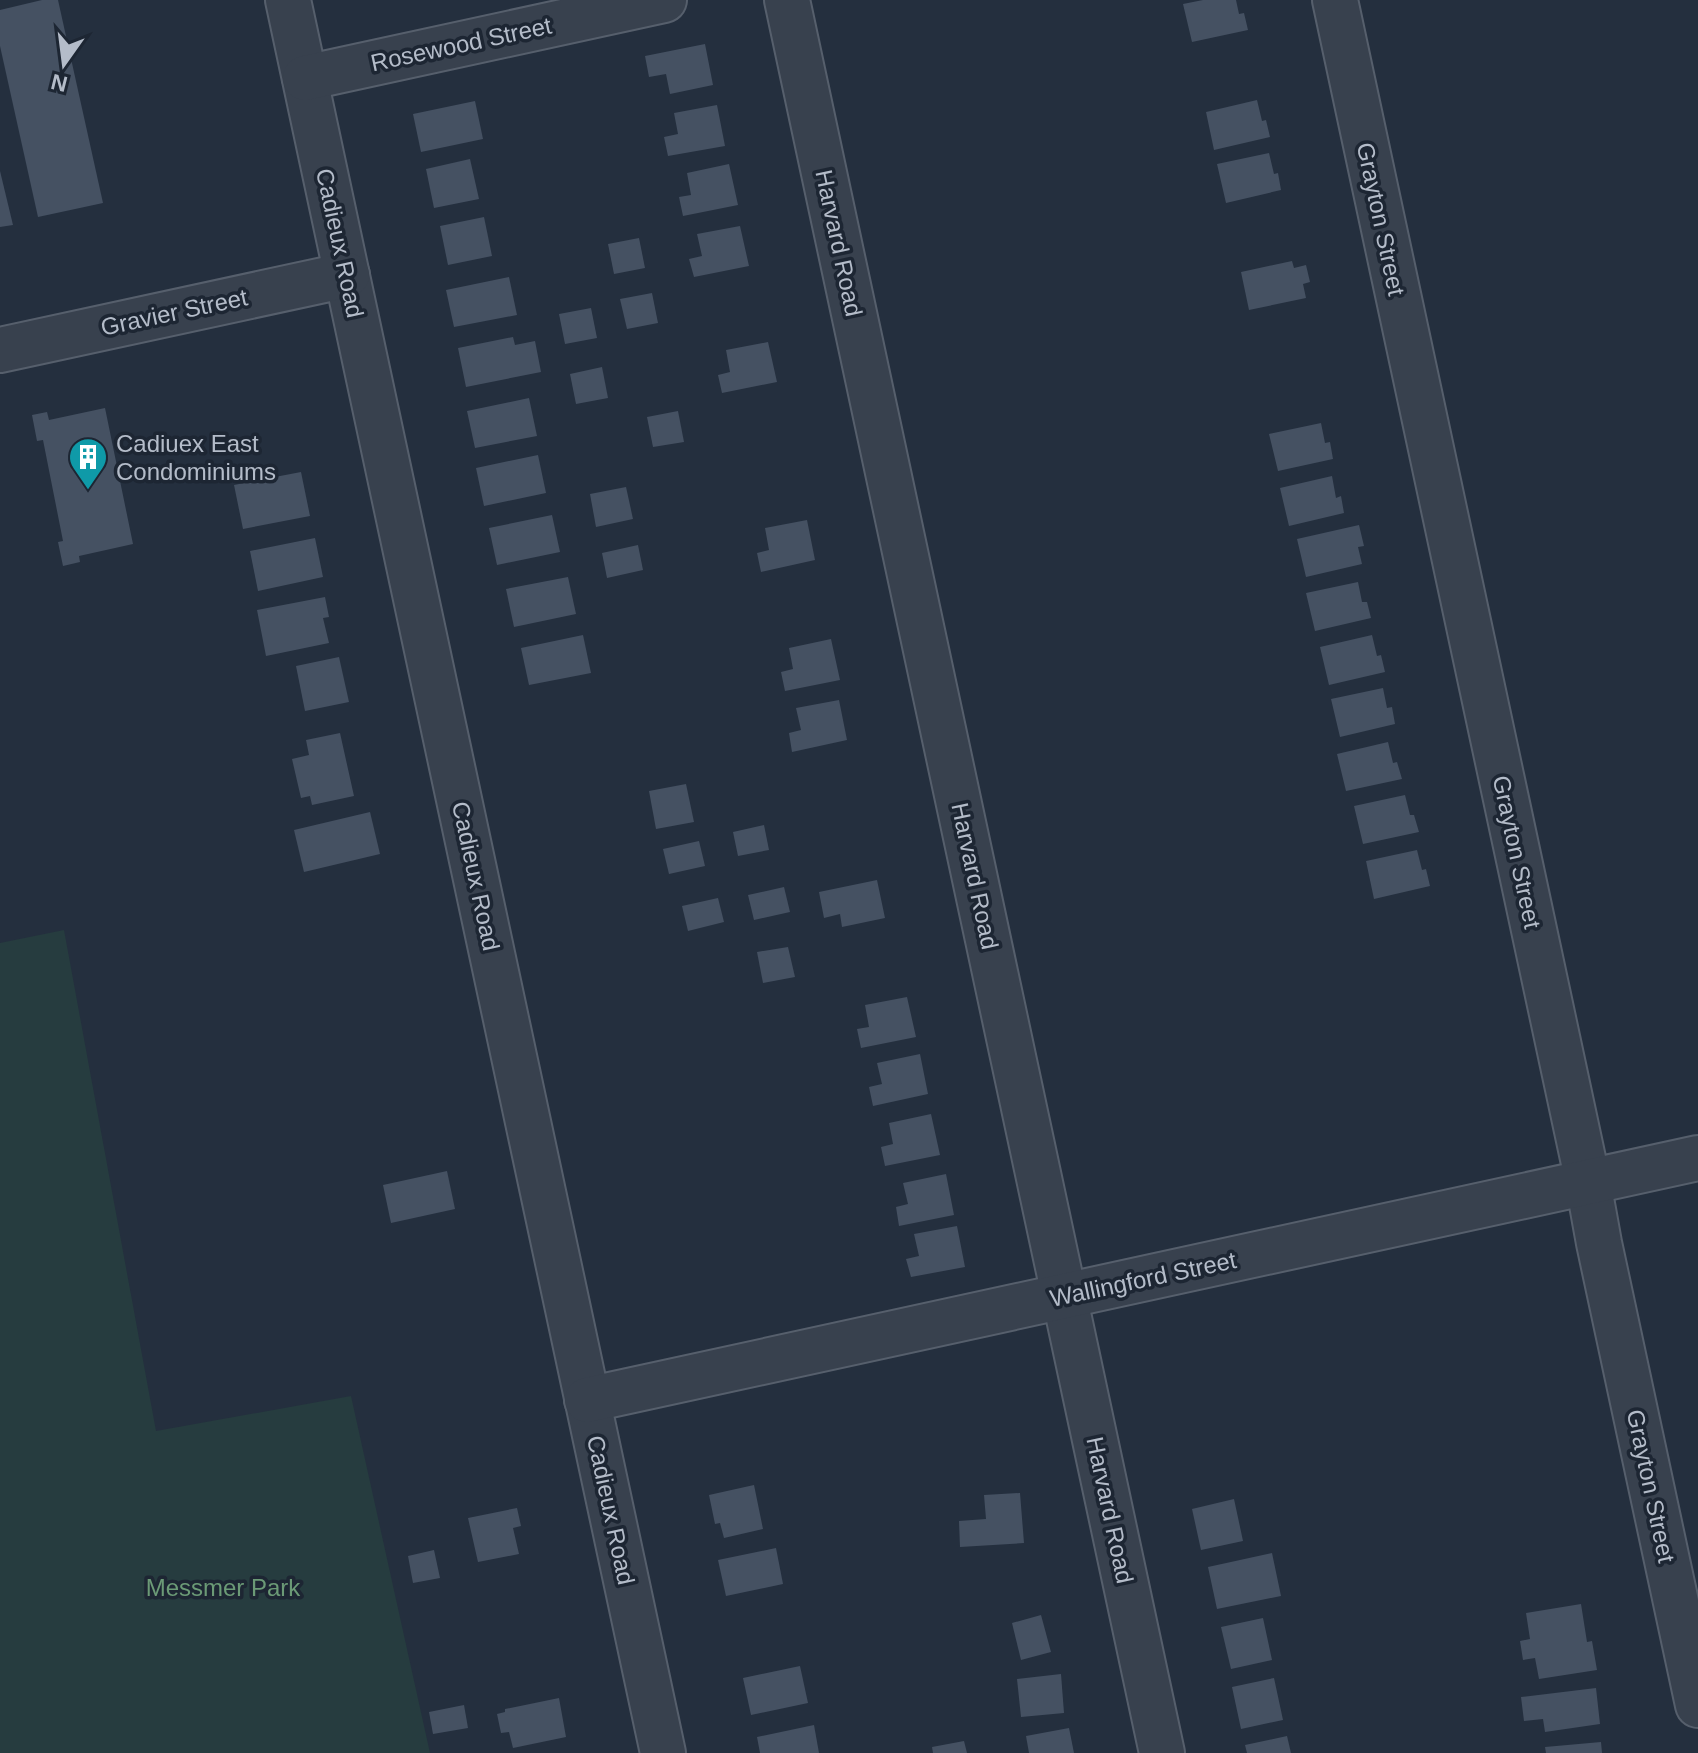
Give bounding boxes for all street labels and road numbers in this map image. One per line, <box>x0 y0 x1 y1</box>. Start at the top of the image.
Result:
street label: Rosewood Street <box>368 12 554 76</box>
street label: Grayton Street <box>1352 140 1410 298</box>
street label: Cadieux Road <box>311 166 369 320</box>
street label: Harvard Road <box>810 167 868 319</box>
street label: Gravier Street <box>98 283 250 341</box>
street label: Grayton Street <box>1488 773 1546 931</box>
street label: Cadieux Road <box>447 799 505 953</box>
street label: Harvard Road <box>946 800 1004 952</box>
street label: Wallingford Street <box>1047 1246 1239 1312</box>
street label: Grayton Street <box>1622 1407 1680 1565</box>
street label: Cadieux Road <box>582 1433 640 1587</box>
street label: Harvard Road <box>1081 1434 1139 1586</box>

